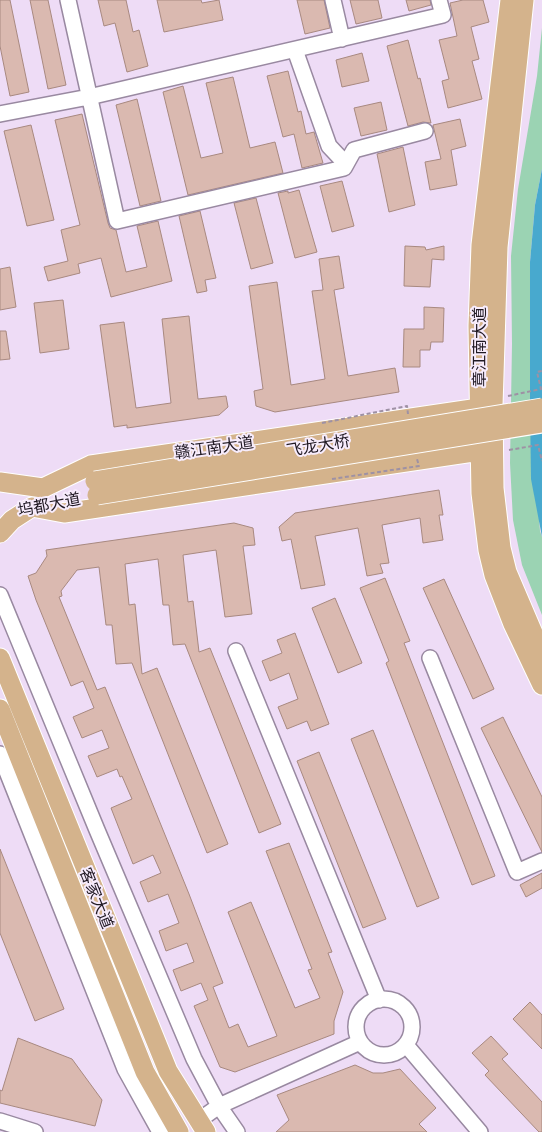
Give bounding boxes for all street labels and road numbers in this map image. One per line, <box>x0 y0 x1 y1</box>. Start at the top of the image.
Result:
street label: 章江南大道 <box>470 307 489 387</box>
street label: 飞龙大桥 <box>285 431 351 460</box>
street label: 赣江南大道 <box>173 433 255 462</box>
street label: 坞都大道 <box>16 489 82 520</box>
street label: 客家大道 <box>76 865 117 931</box>

